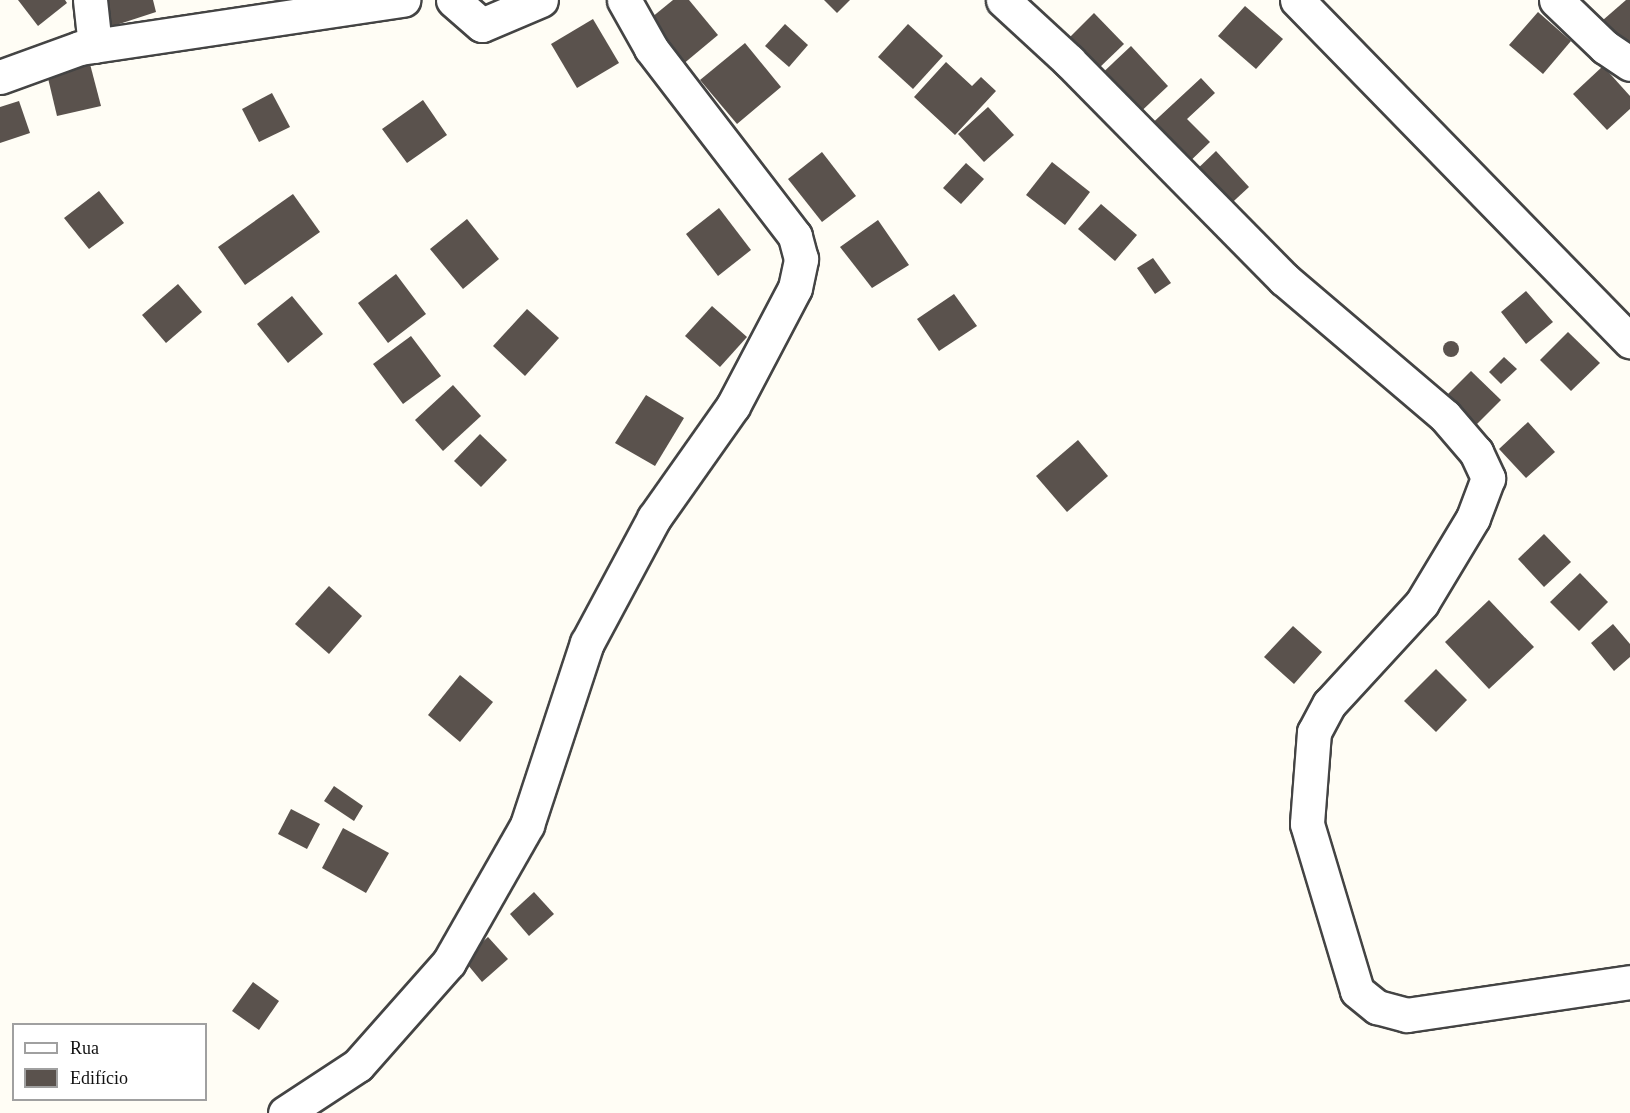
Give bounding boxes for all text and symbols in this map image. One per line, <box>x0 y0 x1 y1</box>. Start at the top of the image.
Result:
legend <box>12 1023 207 1101</box>
text: Rua <box>70 1038 99 1058</box>
text: Edifício <box>70 1068 128 1088</box>

